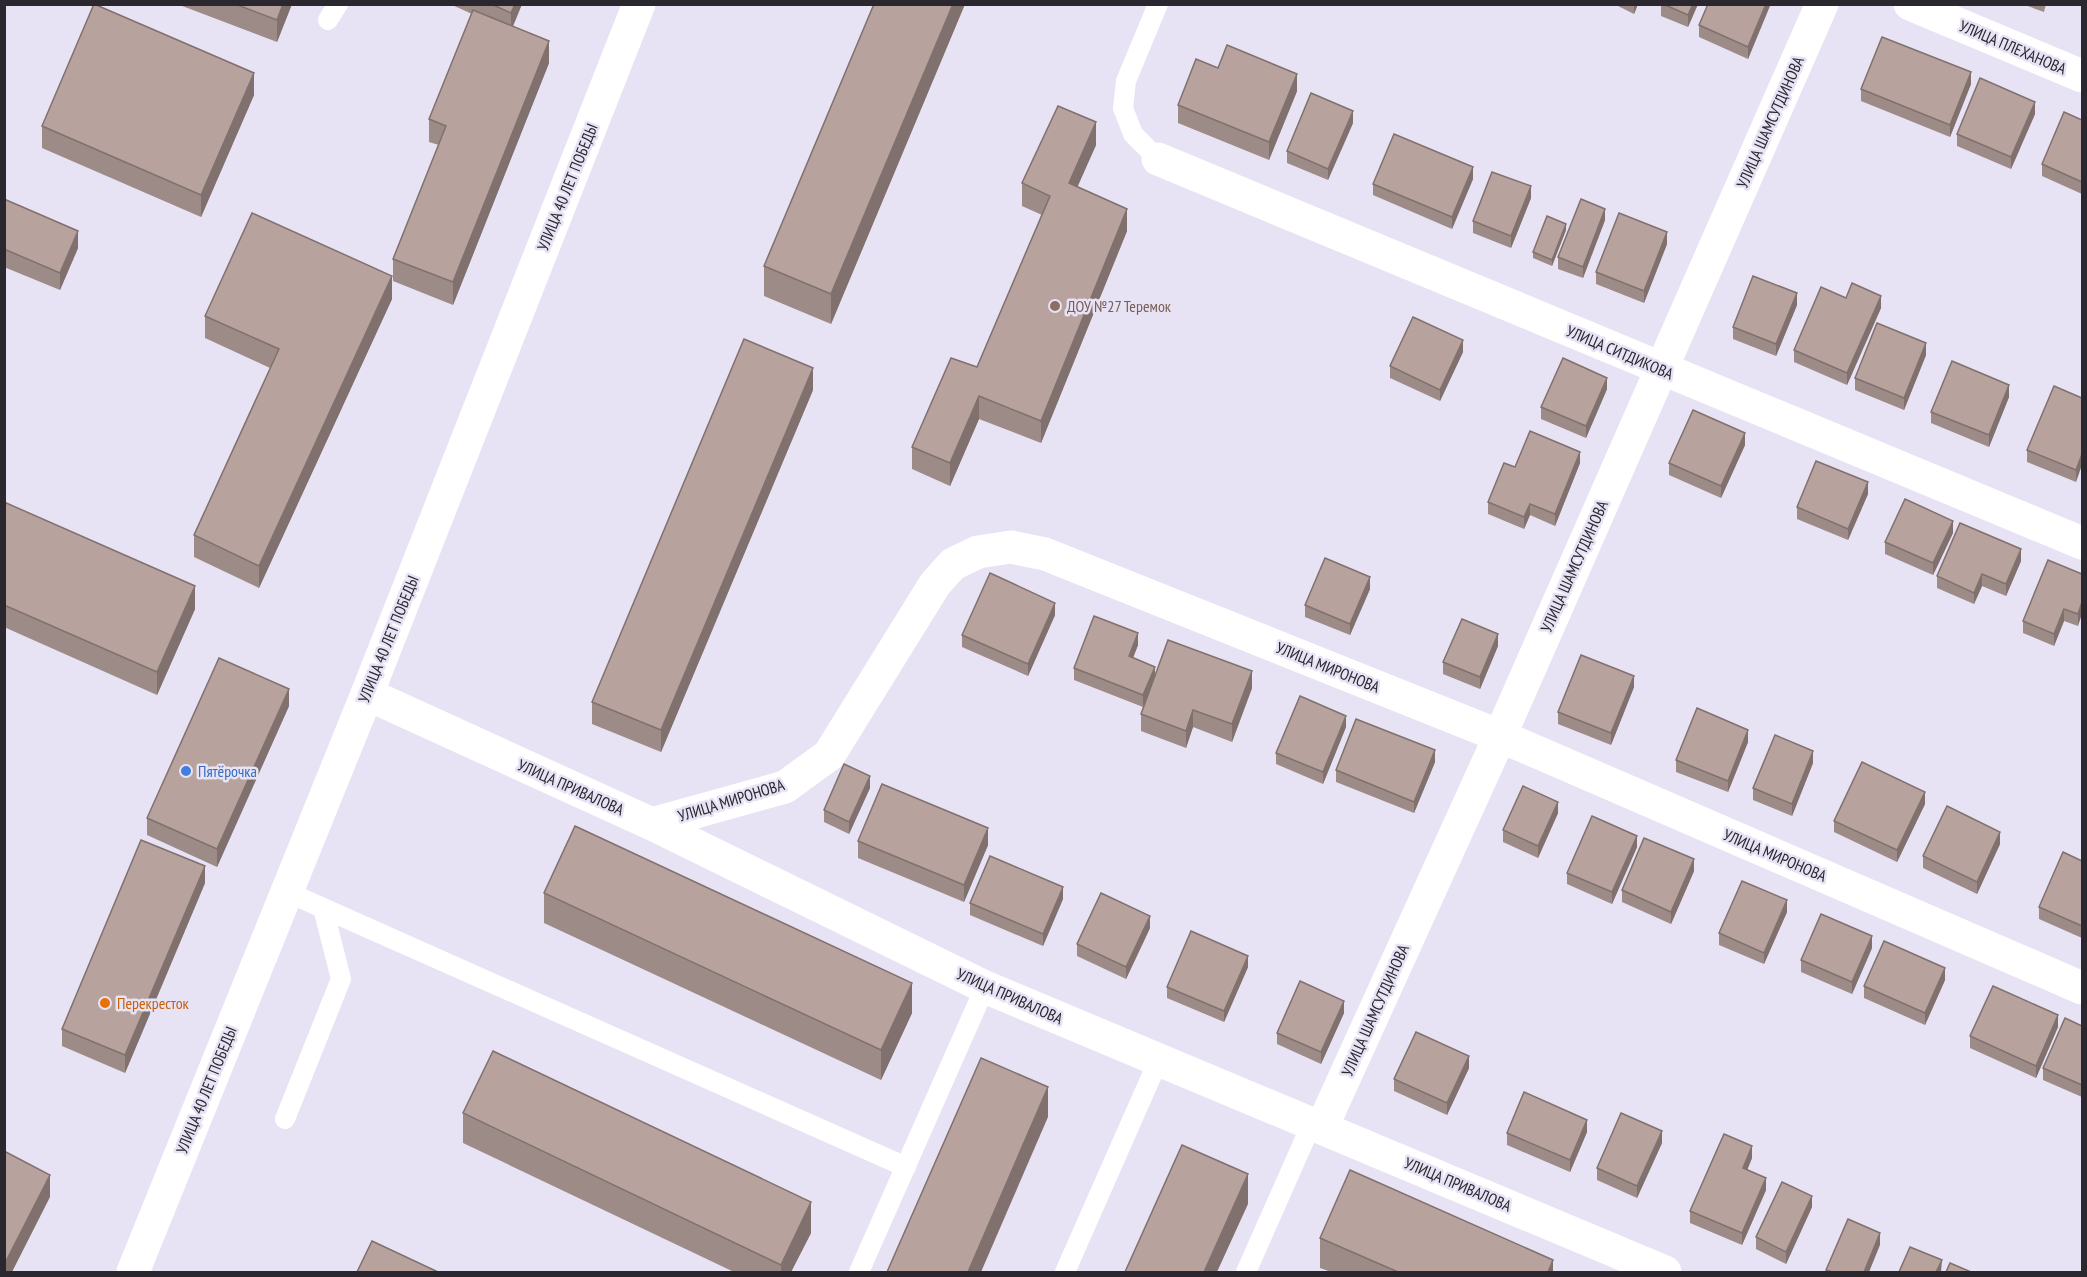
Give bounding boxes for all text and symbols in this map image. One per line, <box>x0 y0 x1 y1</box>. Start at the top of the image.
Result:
street label: УЛИЦА ПЛЕХАНОВА <box>1957 15 2070 79</box>
street label: УЛИЦА ШАМСУТДИНОВА <box>1732 53 1808 191</box>
street label: УЛИЦА 40 ЛЕТ ПОБЕДЫ <box>532 120 602 254</box>
place label: ДОУ №27 Теремок <box>1067 296 1172 316</box>
marker: ДОУ №27 Теремок <box>1048 299 1062 313</box>
street label: УЛИЦА СИТДИКОВА <box>1563 320 1677 384</box>
street label: УЛИЦА ШАМСУТДИНОВА <box>1536 497 1612 635</box>
street label: УЛИЦА 40 ЛЕТ ПОБЕДЫ <box>353 572 423 706</box>
street label: УЛИЦА МИРОНОВА <box>1273 637 1383 697</box>
street label: УЛИЦА ПРИВАЛОВА <box>515 755 628 820</box>
place label: Пятёрочка <box>198 761 257 781</box>
marker: Пятёрочка <box>179 764 193 778</box>
street label: УЛИЦА МИРОНОВА <box>675 774 787 826</box>
street label: УЛИЦА МИРОНОВА <box>1720 824 1830 886</box>
street label: УЛИЦА ШАМСУТДИНОВА <box>1337 941 1413 1079</box>
street label: УЛИЦА ПРИВАЛОВА <box>954 964 1067 1029</box>
place label: Перекресток <box>117 993 190 1013</box>
marker: Перекресток <box>98 996 112 1010</box>
street label: УЛИЦА 40 ЛЕТ ПОБЕДЫ <box>171 1023 241 1157</box>
street label: УЛИЦА ПРИВАЛОВА <box>1401 1152 1515 1216</box>

